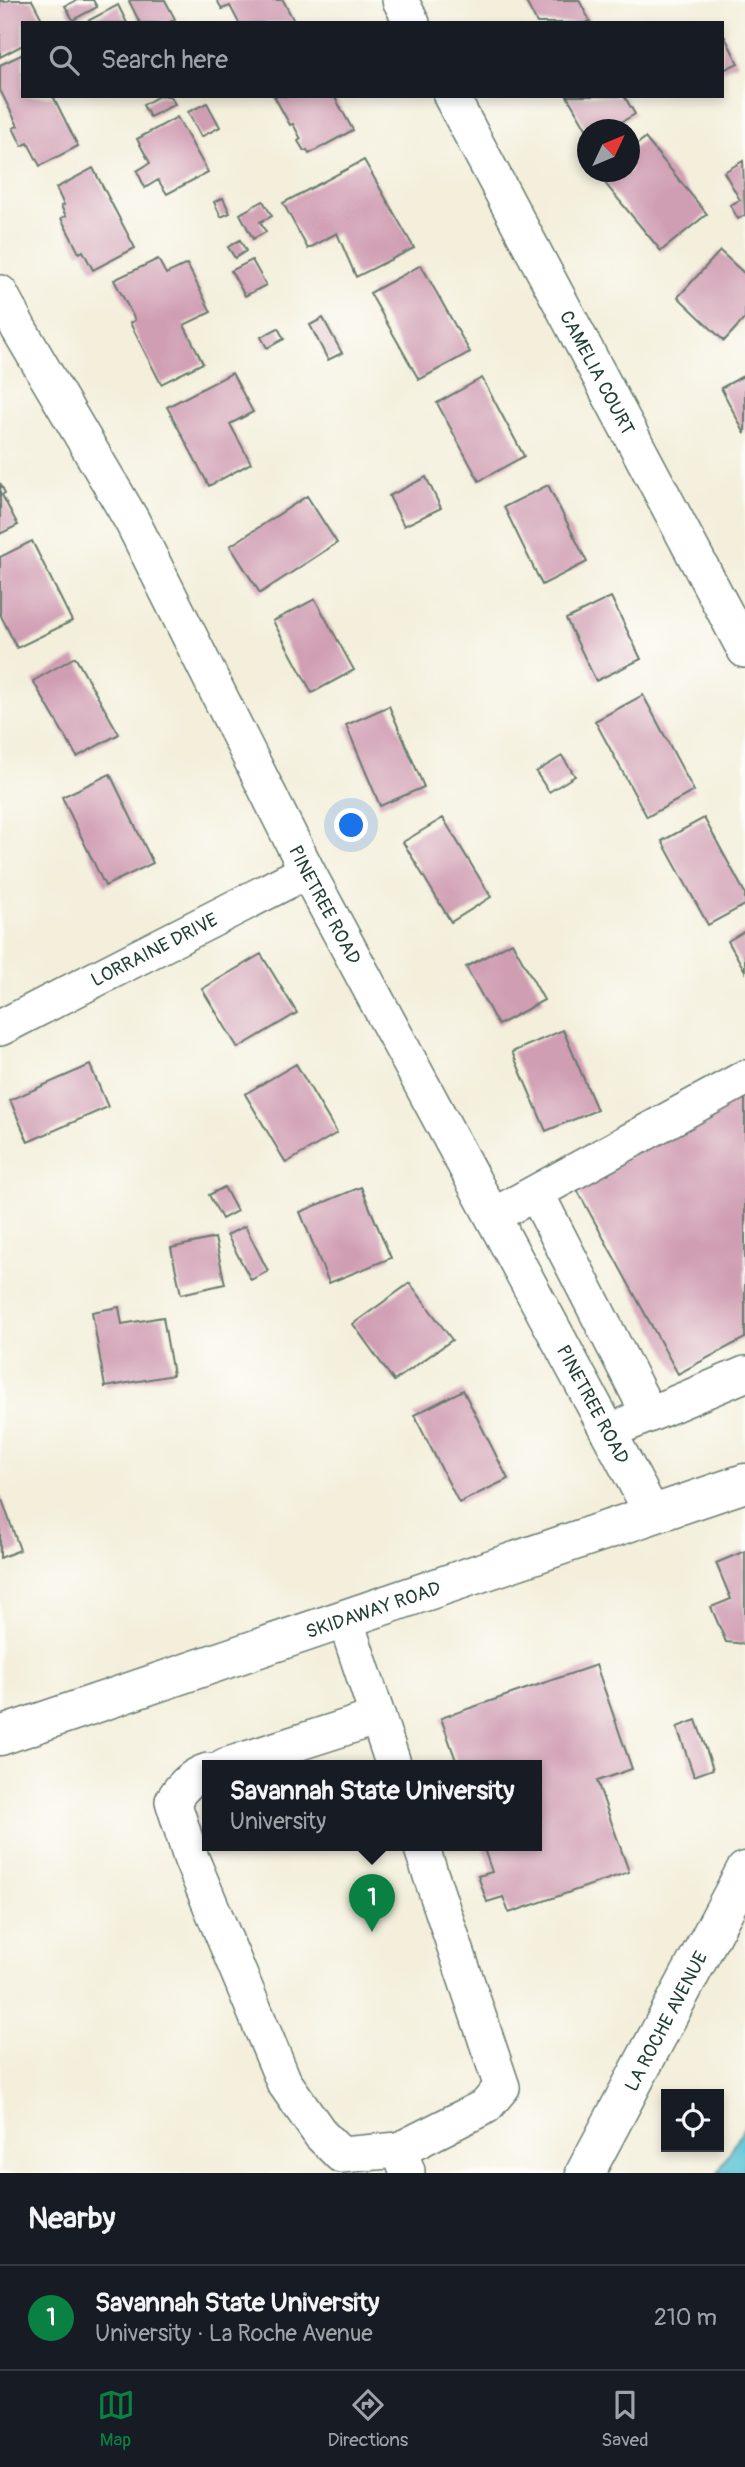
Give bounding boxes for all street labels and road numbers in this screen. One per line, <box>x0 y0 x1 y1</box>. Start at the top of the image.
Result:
street label: CAMELIA COURT <box>554 307 640 439</box>
street label: PINETREE ROAD <box>283 841 366 969</box>
street label: LORRAINE DRIVE <box>87 908 222 992</box>
street label: PINETREE ROAD <box>551 1341 634 1468</box>
street label: SKIDAWAY ROAD <box>303 1576 444 1644</box>
street label: LA ROCHE AVENUE <box>620 1947 713 2096</box>

